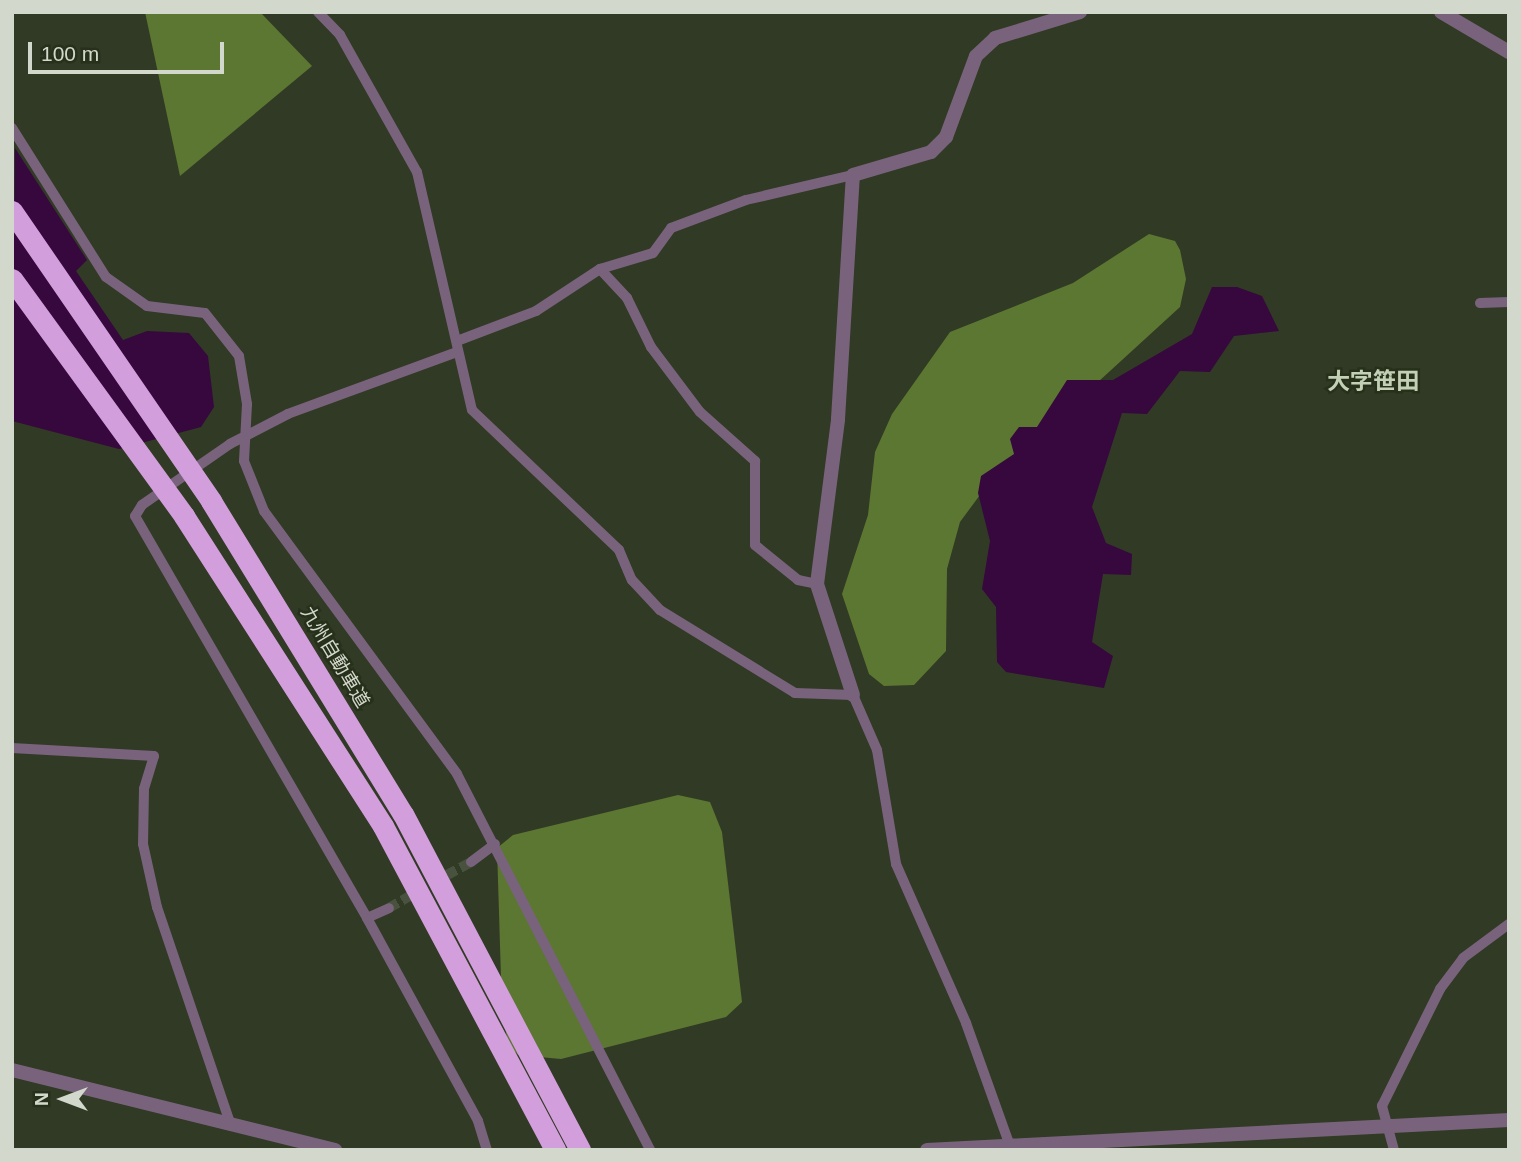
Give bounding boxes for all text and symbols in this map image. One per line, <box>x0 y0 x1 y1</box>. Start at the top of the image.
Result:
scale bar <box>32 28 228 72</box>
text: 100 m <box>41 42 99 65</box>
district label: 大字笹田 <box>1327 367 1419 395</box>
street label: 九州自動車道 <box>296 602 374 712</box>
north arrow <box>28 1064 98 1134</box>
text: N <box>31 1092 52 1106</box>

